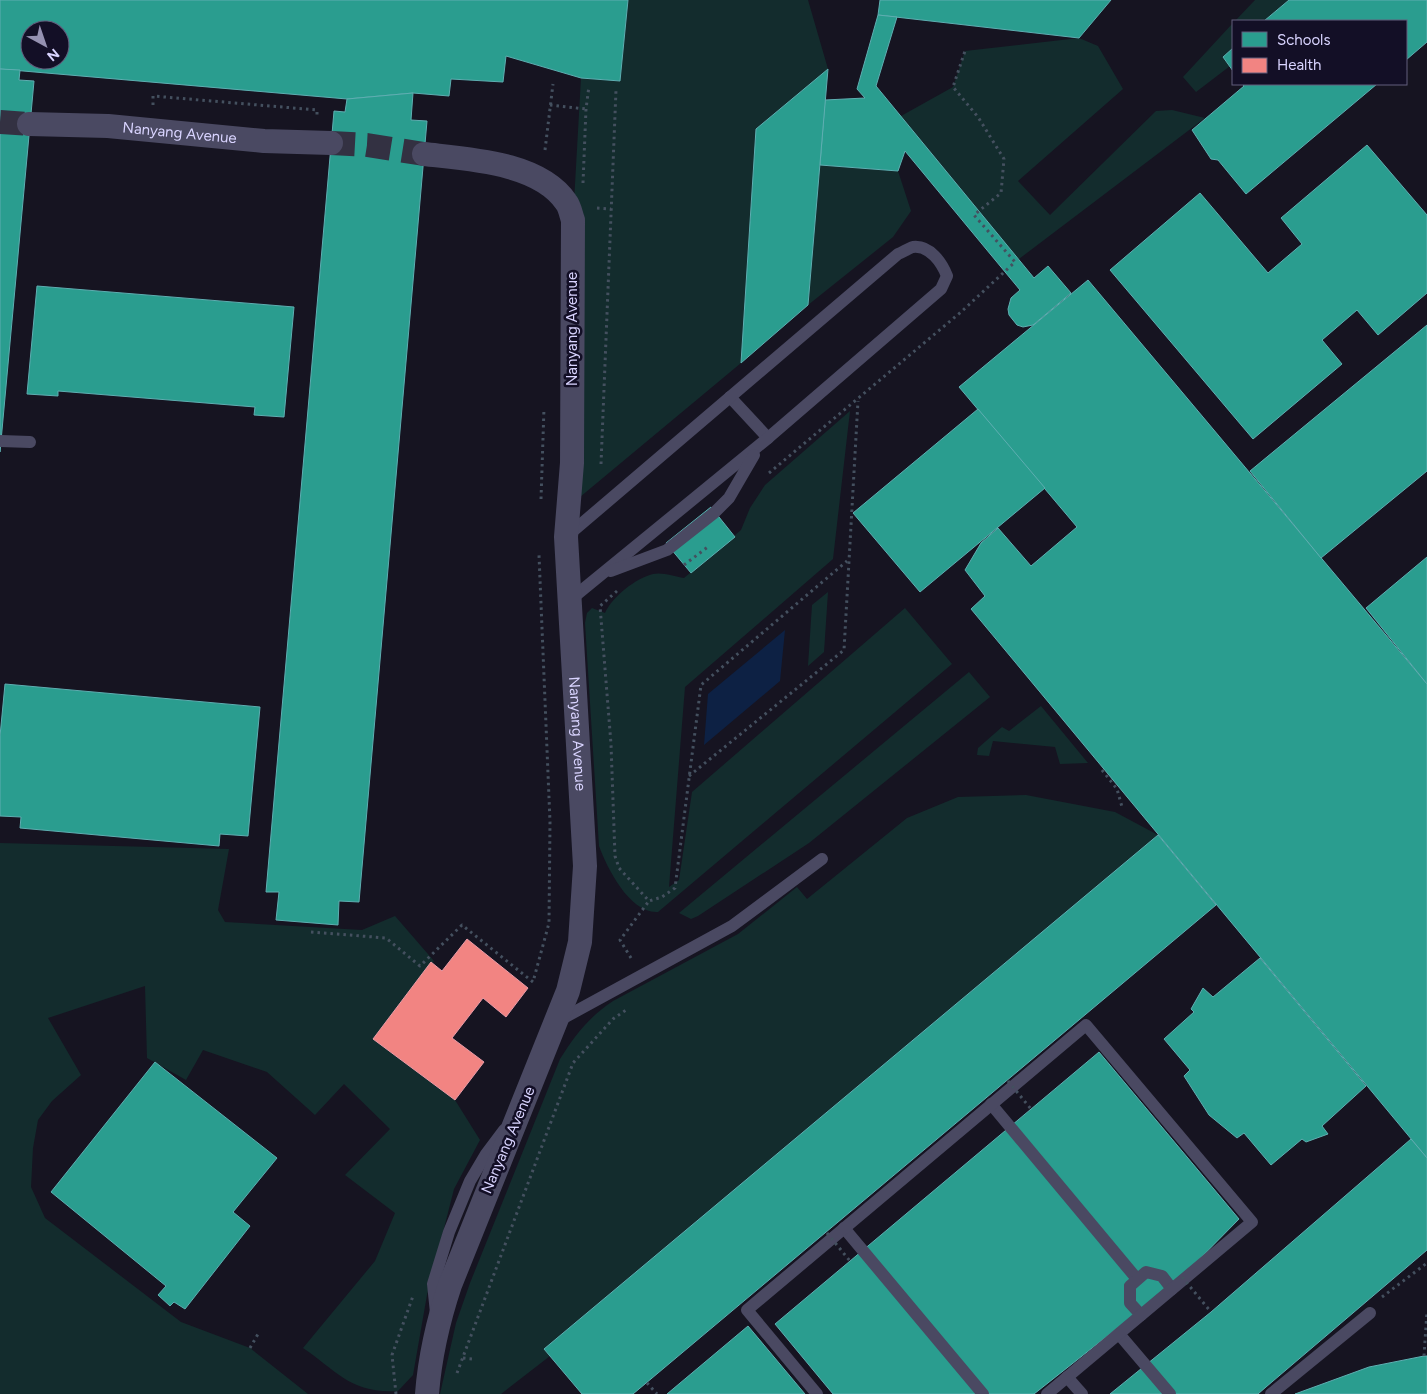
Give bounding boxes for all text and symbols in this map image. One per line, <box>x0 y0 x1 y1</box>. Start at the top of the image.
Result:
north arrow <box>20 20 70 70</box>
legend <box>1232 20 1407 85</box>
text: Schools <box>1277 31 1330 49</box>
text: N <box>43 45 63 65</box>
text: Health <box>1277 56 1321 74</box>
street label: Nanyang Avenue <box>122 118 238 147</box>
street label: Nanyang Avenue <box>563 272 581 386</box>
street label: Nanyang Avenue <box>565 676 590 791</box>
street label: Nanyang Avenue <box>477 1084 539 1196</box>

